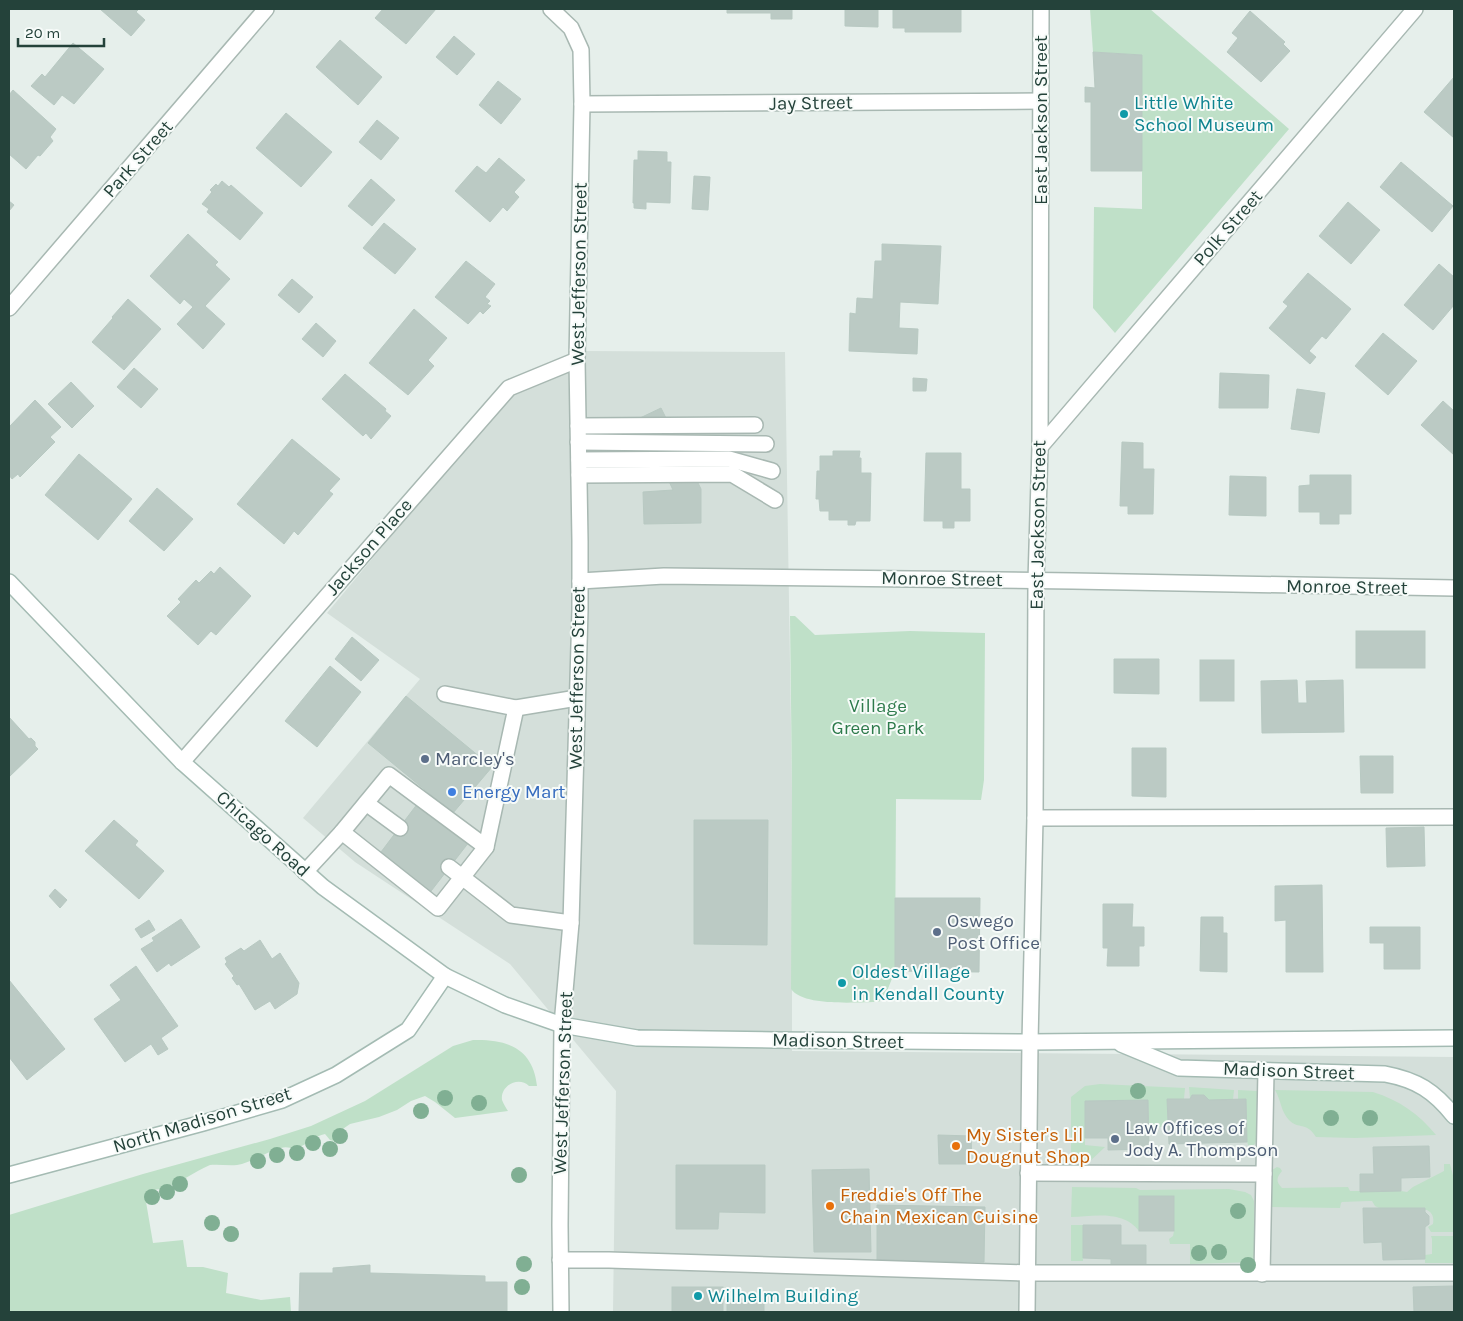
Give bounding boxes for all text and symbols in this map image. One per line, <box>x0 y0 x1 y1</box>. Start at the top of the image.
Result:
scale bar <box>18 15 104 47</box>
text: 20 m <box>25 24 60 42</box>
street label: East Jackson Street <box>1030 35 1052 205</box>
street label: Jay Street <box>769 91 853 115</box>
place label: Little White School Museum <box>1134 92 1274 136</box>
marker: Little White School Museum <box>1118 108 1130 120</box>
street label: Park Street <box>98 116 178 202</box>
street label: West Jefferson Street <box>566 182 592 366</box>
street label: Polk Street <box>1189 185 1267 271</box>
street label: East Jackson Street <box>1026 440 1050 610</box>
street label: Jackson Place <box>321 494 417 600</box>
street label: Monroe Street <box>881 567 1003 591</box>
street label: Monroe Street <box>1286 575 1408 599</box>
street label: West Jefferson Street <box>564 586 590 770</box>
park label: Village Green Park <box>831 695 925 739</box>
place label: Marcley's <box>435 748 515 770</box>
marker: Marcley's <box>419 753 431 765</box>
place label: Energy Mart <box>462 781 565 803</box>
street label: Chicago Road <box>212 786 314 882</box>
marker: Energy Mart <box>446 786 458 798</box>
place label: Oswego Post Office <box>947 910 1040 954</box>
marker: Oswego Post Office <box>931 926 943 938</box>
place label: Oldest Village in Kendall County <box>852 961 1004 1005</box>
marker: Oldest Village in Kendall County <box>836 977 848 989</box>
street label: West Jefferson Street <box>549 991 577 1175</box>
street label: Madison Street <box>772 1029 904 1053</box>
street label: Madison Street <box>1223 1058 1355 1084</box>
street label: North Madison Street <box>110 1082 294 1158</box>
place label: Law Offices of Jody A. Thompson <box>1125 1117 1279 1161</box>
place label: My Sister's Lil Dougnut Shop <box>966 1124 1090 1168</box>
marker: Law Offices of Jody A. Thompson <box>1109 1133 1121 1145</box>
marker: My Sister's Lil Dougnut Shop <box>950 1140 962 1152</box>
place label: Freddie's Off The Chain Mexican Cuisine <box>840 1184 1038 1228</box>
marker: Freddie's Off The Chain Mexican Cuisine <box>824 1200 836 1212</box>
place label: Wilhelm Building <box>708 1285 858 1307</box>
marker: Wilhelm Building <box>692 1290 704 1302</box>

